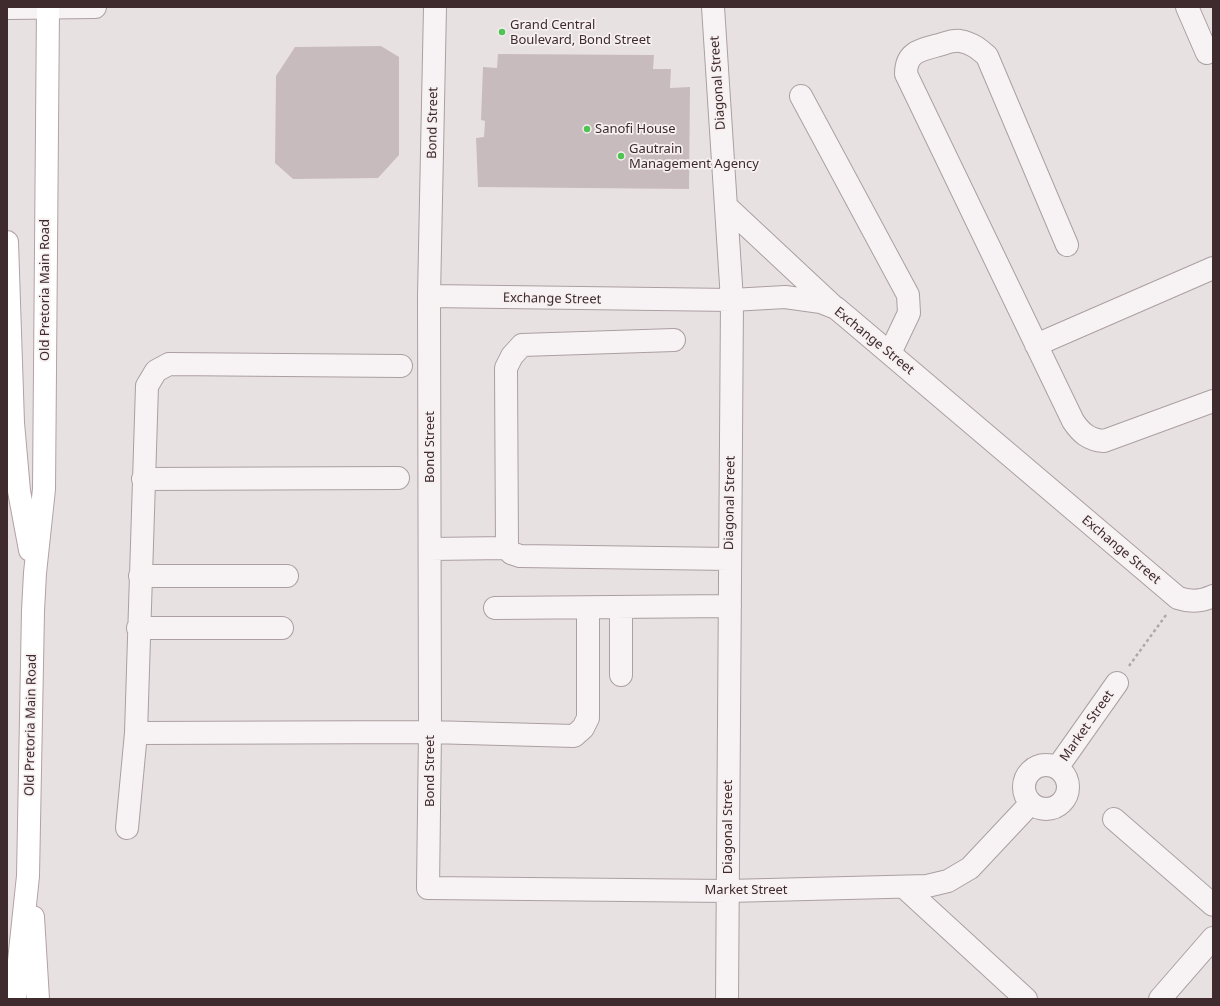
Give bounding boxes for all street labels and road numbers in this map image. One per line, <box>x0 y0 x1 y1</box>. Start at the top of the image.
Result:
street label: Diagonal Street <box>707 35 729 131</box>
street label: Bond Street <box>425 87 441 159</box>
street label: Old Pretoria Main Road <box>37 219 53 361</box>
street label: Exchange Street <box>503 290 601 308</box>
street label: Exchange Street <box>831 304 917 378</box>
street label: Bond Street <box>422 411 438 483</box>
street label: Diagonal Street <box>721 456 739 550</box>
street label: Exchange Street <box>1078 512 1164 588</box>
street label: Old Pretoria Main Road <box>22 654 40 796</box>
street label: Market Street <box>1057 687 1117 765</box>
street label: Bond Street <box>422 735 438 807</box>
street label: Diagonal Street <box>720 780 736 874</box>
street label: Market Street <box>704 882 788 898</box>

